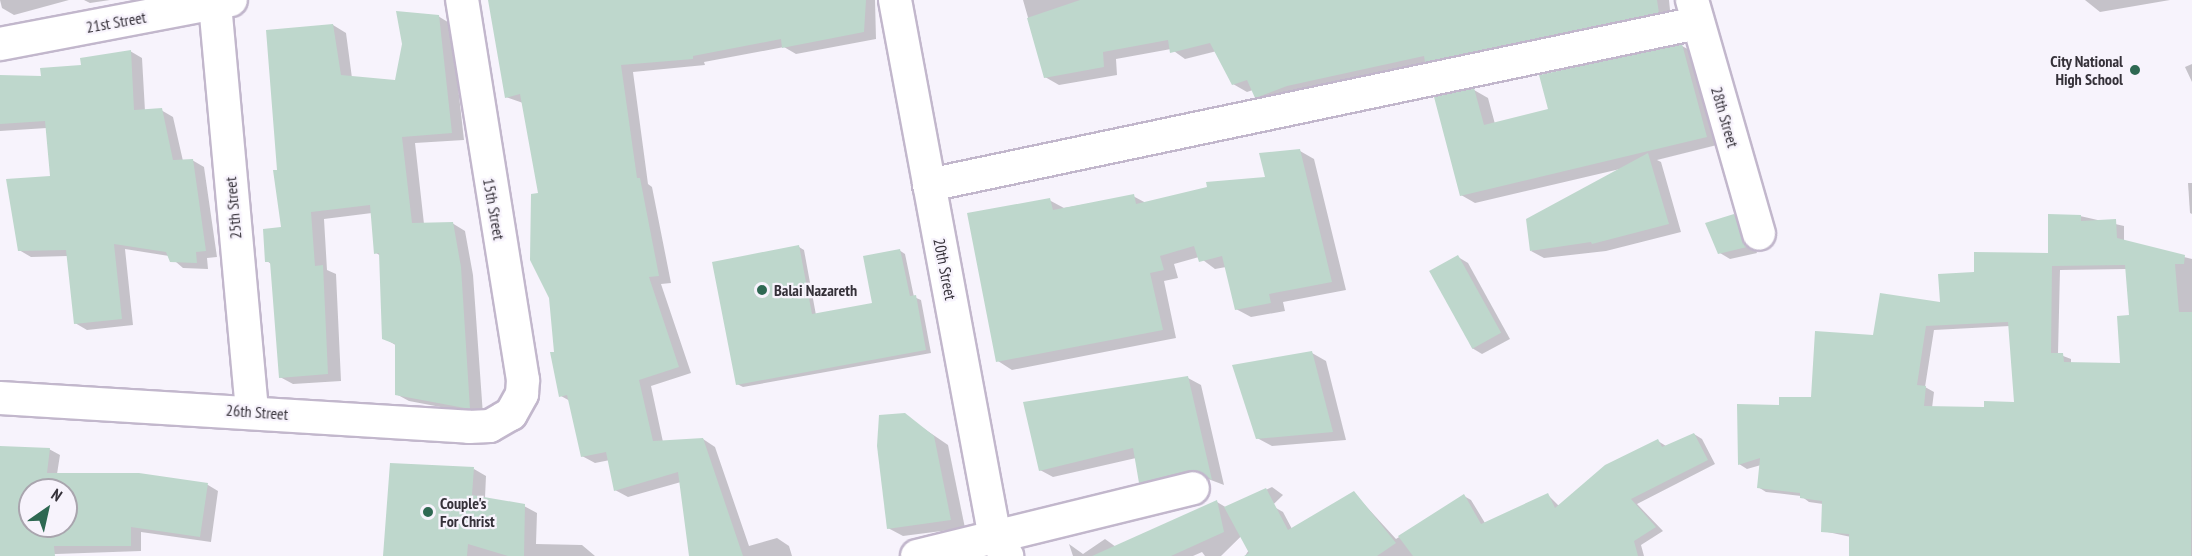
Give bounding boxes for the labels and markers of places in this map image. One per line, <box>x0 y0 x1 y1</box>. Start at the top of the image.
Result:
place label: City National High School <box>2050 51 2123 89</box>
marker: City National High School <box>2128 63 2142 77</box>
place label: Balai Nazareth <box>774 280 857 300</box>
marker: Balai Nazareth <box>755 283 769 297</box>
place label: Couple's For Christ <box>440 493 495 531</box>
marker: Couple's For Christ <box>421 505 435 519</box>

